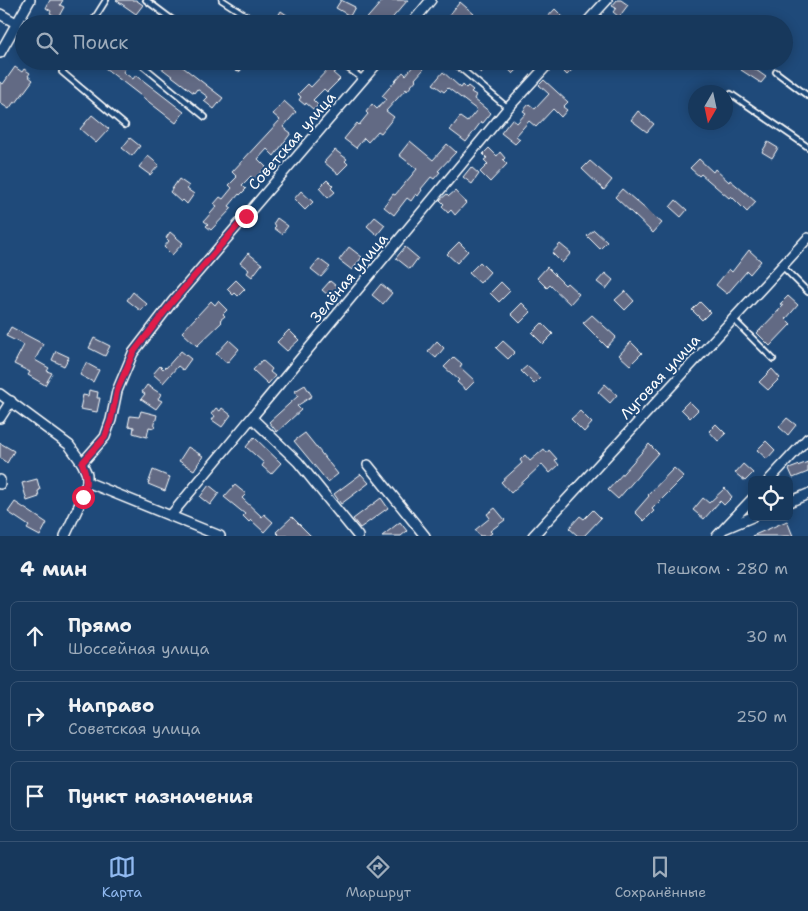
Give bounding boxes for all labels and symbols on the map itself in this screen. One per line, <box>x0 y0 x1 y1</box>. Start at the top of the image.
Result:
north arrow <box>688 85 733 130</box>
street label: Советская улица <box>244 87 341 194</box>
route end <box>235 205 258 228</box>
street label: Зелёная улица <box>306 229 393 327</box>
street label: Луговая улица <box>615 330 705 424</box>
route start <box>72 486 95 509</box>

